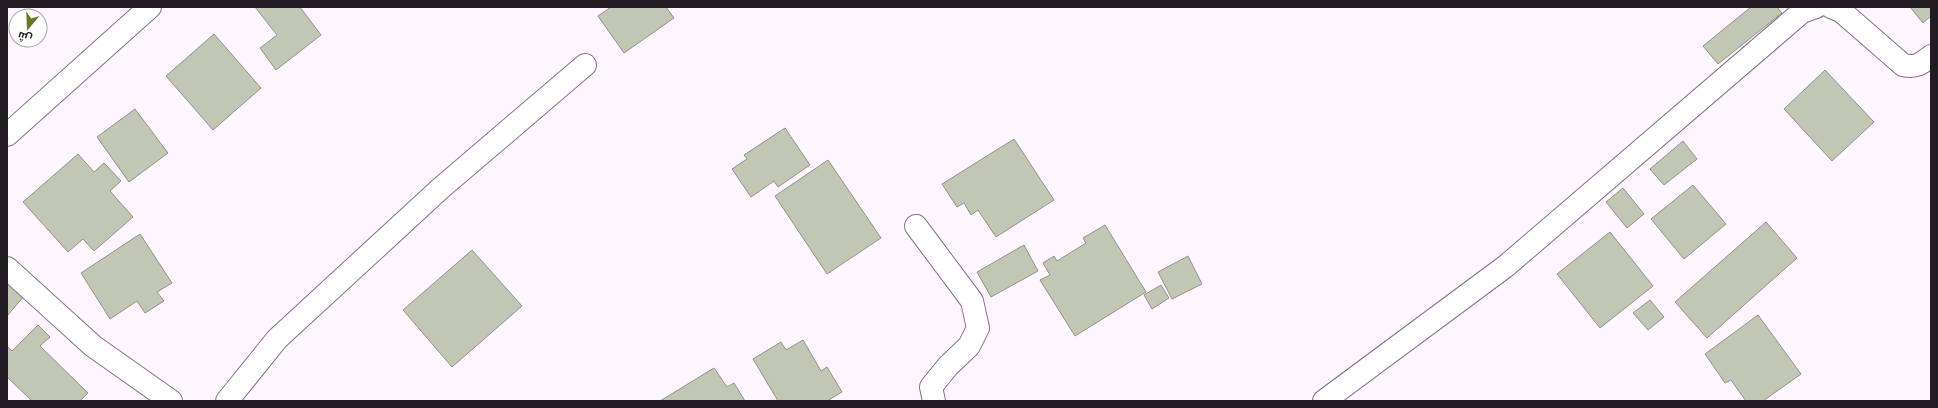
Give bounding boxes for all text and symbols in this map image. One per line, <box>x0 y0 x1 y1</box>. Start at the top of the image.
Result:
north arrow <box>8 8 48 48</box>
text: ش <box>16 29 34 45</box>

